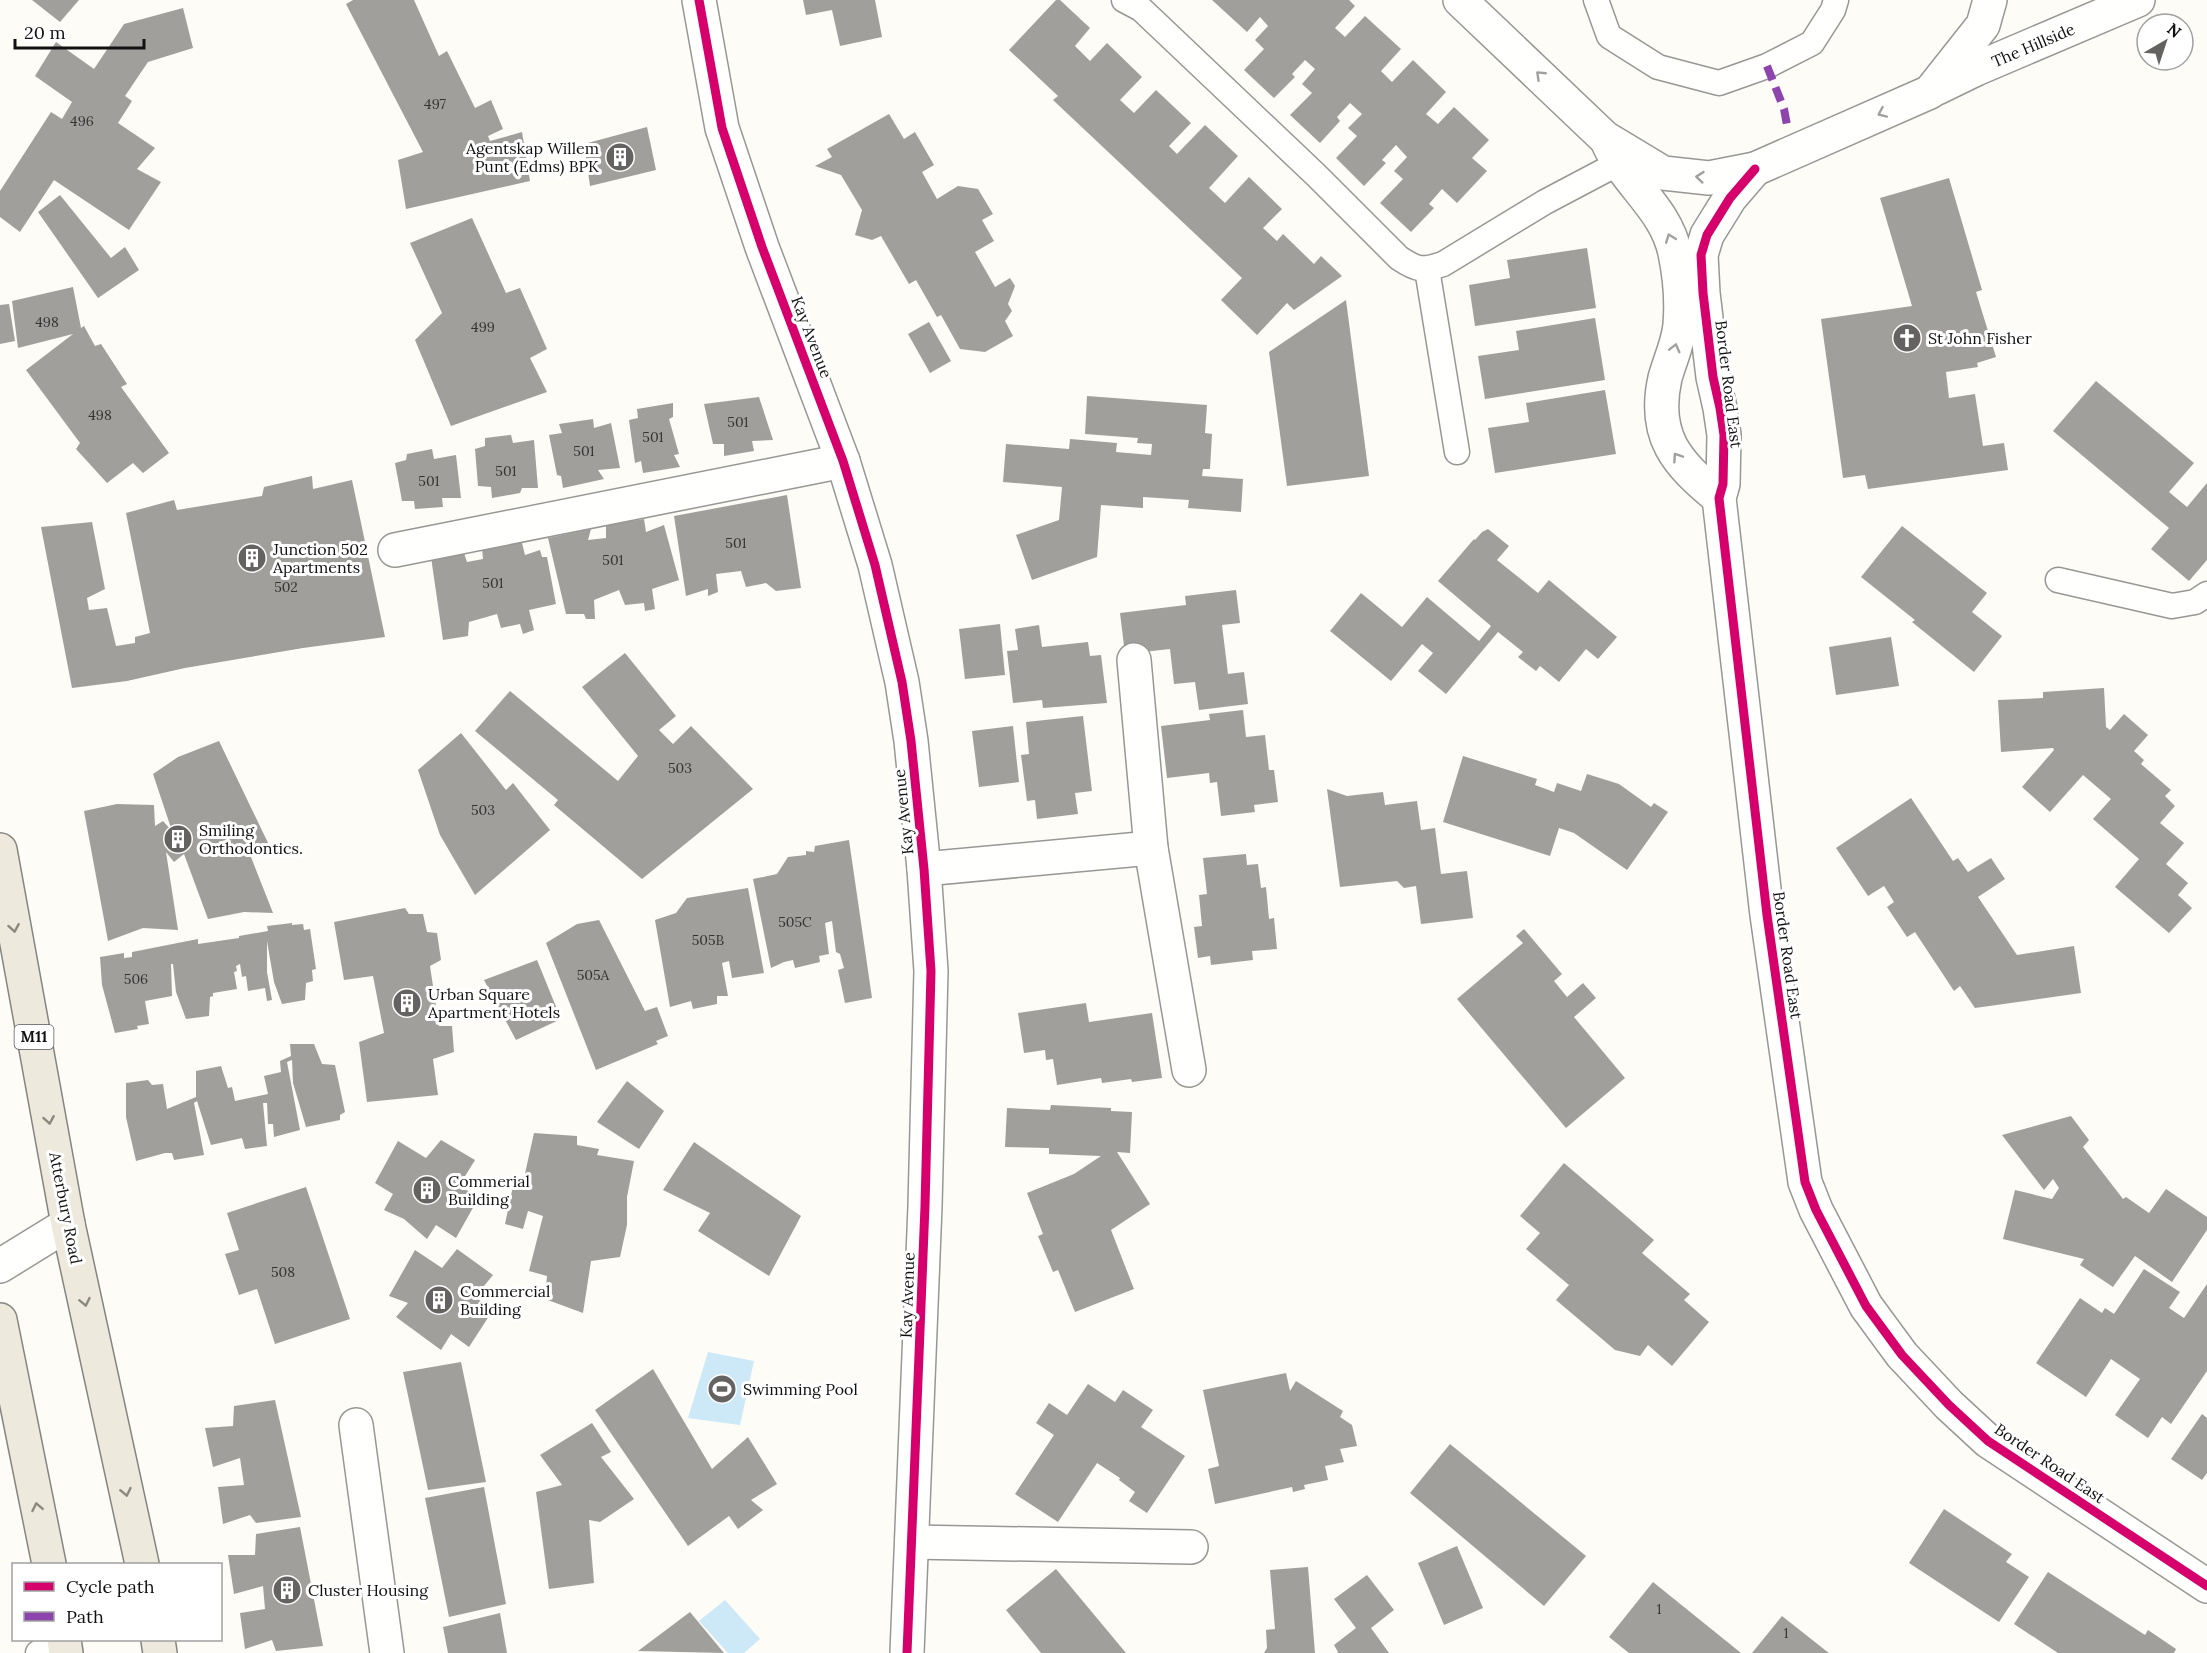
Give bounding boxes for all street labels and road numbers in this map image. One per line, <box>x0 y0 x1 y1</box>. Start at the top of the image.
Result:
street label: The Hillside <box>1988 18 2078 71</box>
street label: Kay Avenue <box>787 293 837 381</box>
street label: Border Road East <box>1711 319 1747 450</box>
street label: Kay Avenue <box>889 768 917 856</box>
street label: Border Road East <box>1769 890 1807 1021</box>
road number: M11 <box>15 1025 54 1049</box>
street label: Atterbury Road <box>45 1149 87 1266</box>
street label: Kay Avenue <box>896 1251 919 1338</box>
street label: Border Road East <box>1991 1419 2110 1508</box>

